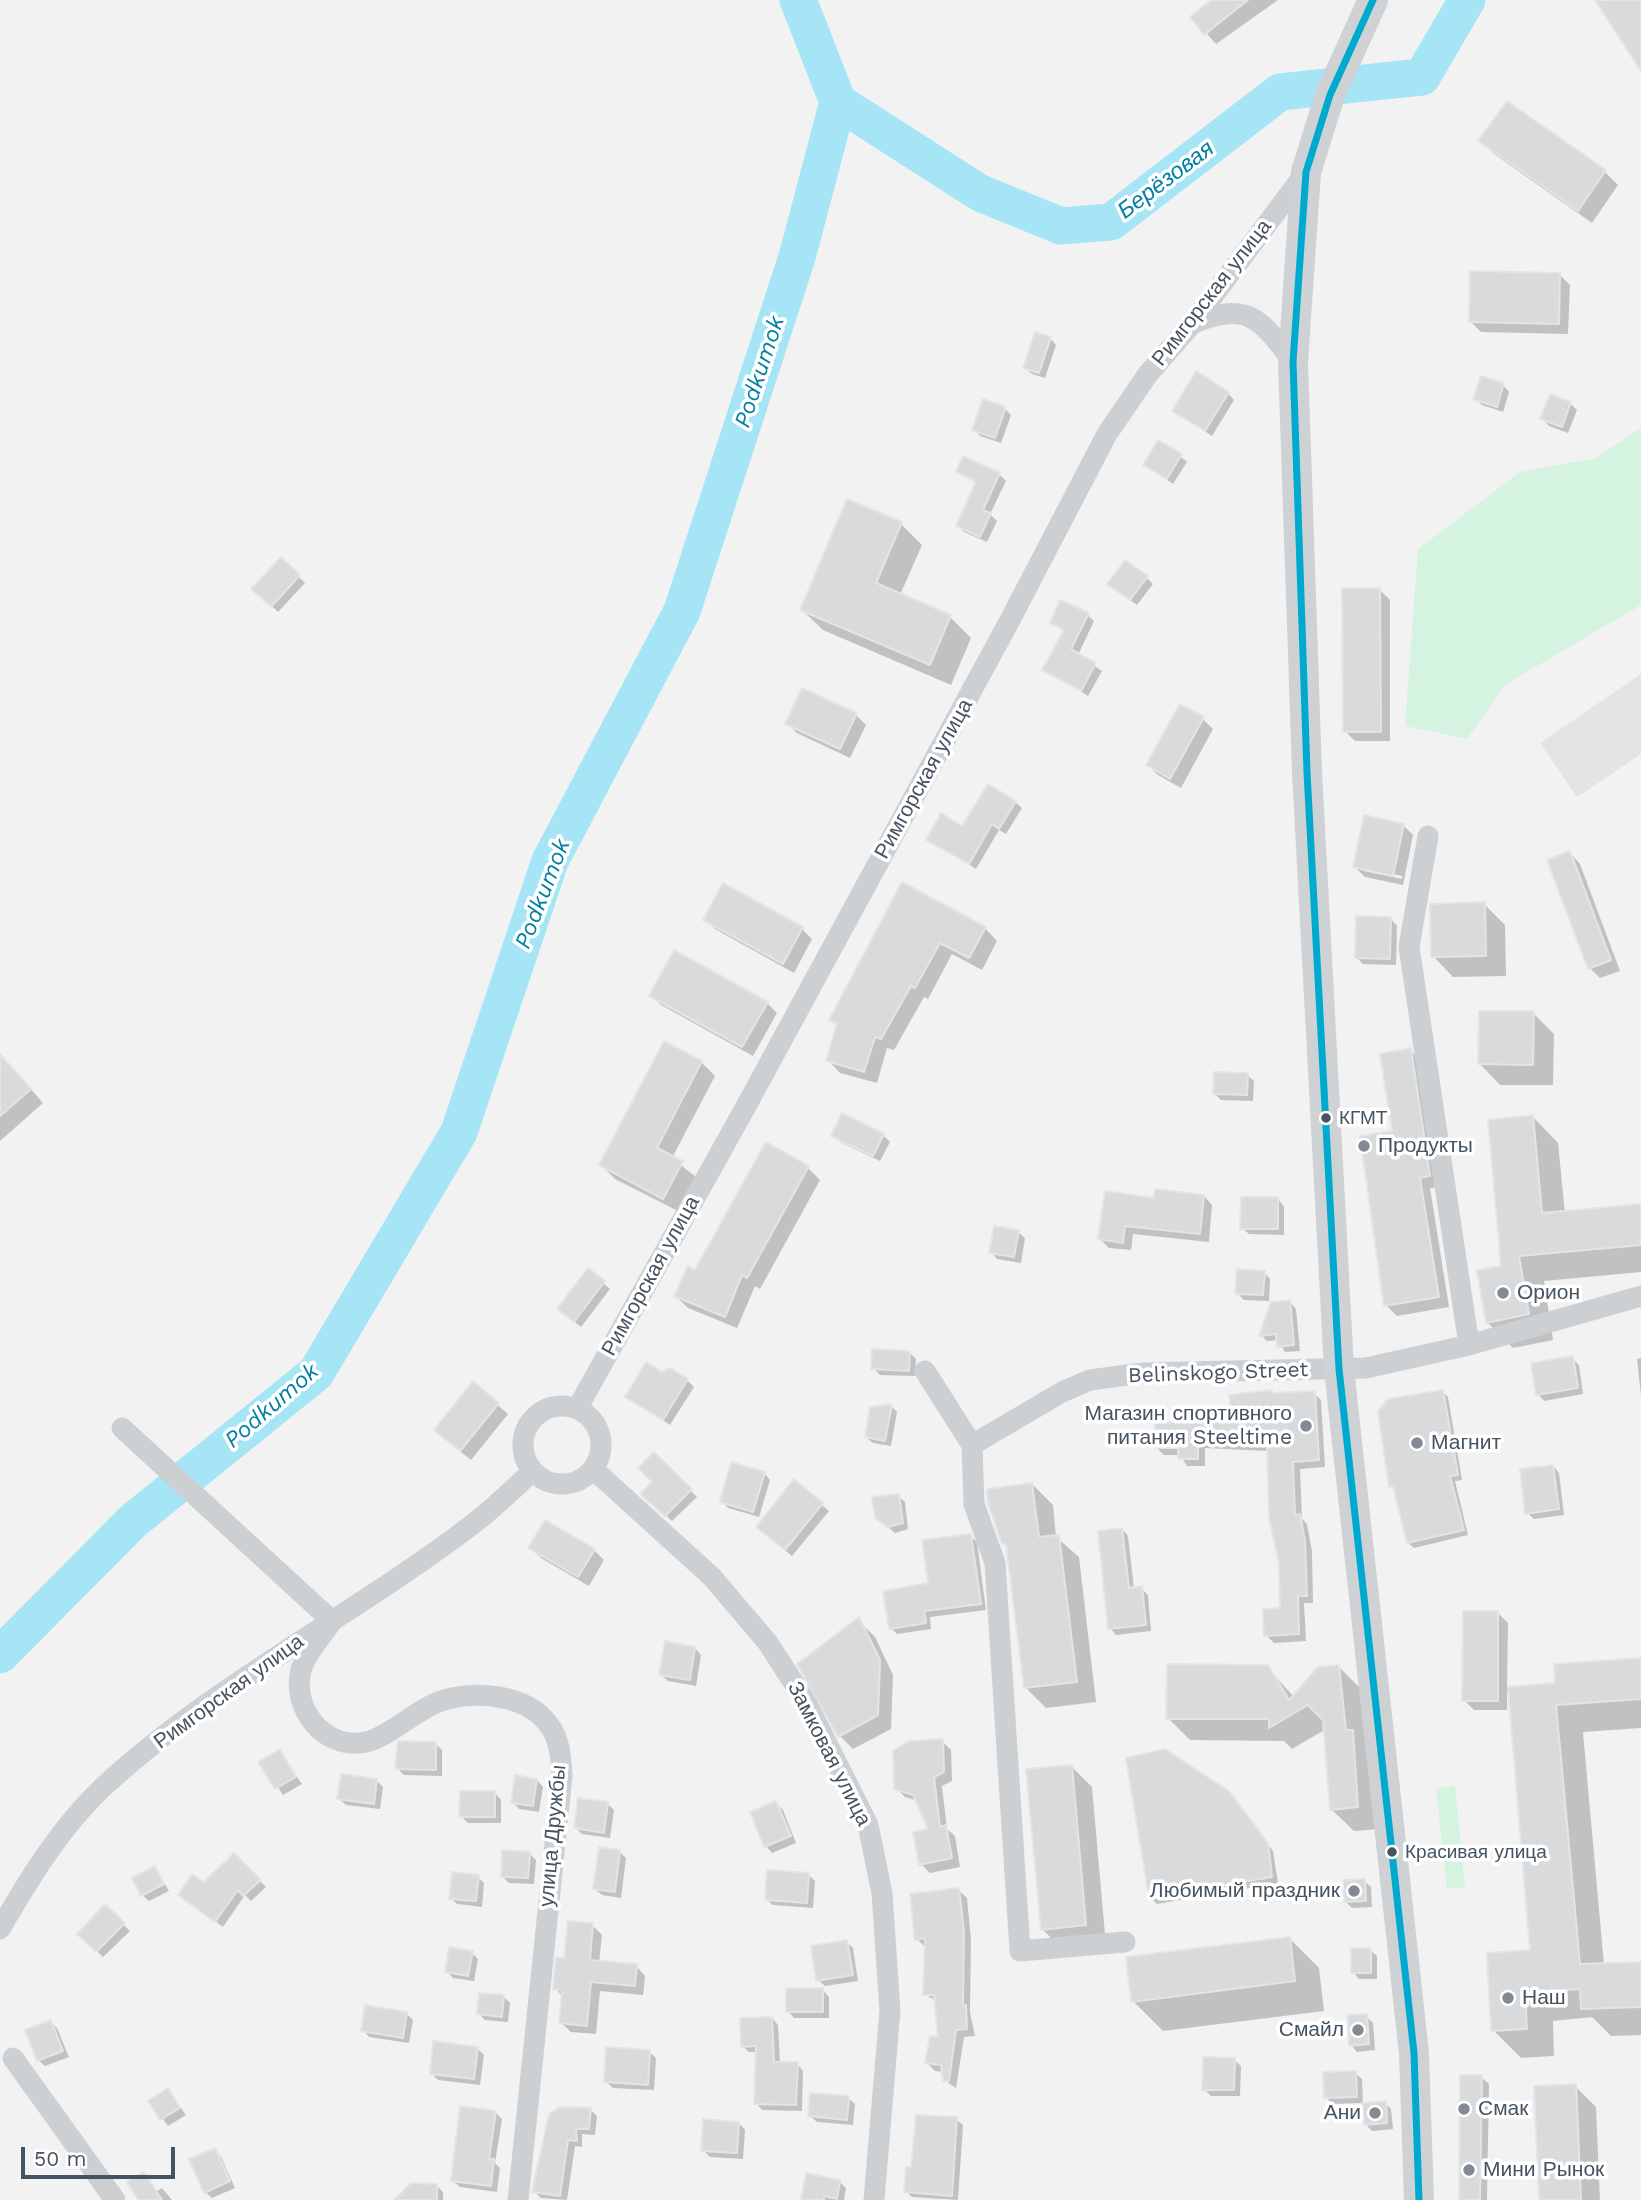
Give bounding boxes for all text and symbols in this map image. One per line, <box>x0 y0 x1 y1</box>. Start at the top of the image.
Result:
water label: Берёзовая <box>1113 135 1219 225</box>
street label: Римгорская улица <box>1147 215 1277 371</box>
water label: Podkumok <box>729 313 791 431</box>
street label: Римгорская улица <box>870 695 978 863</box>
water label: Podkumok <box>509 835 577 953</box>
place label: КГМТ <box>1339 1107 1387 1129</box>
marker: КГМТ <box>1319 1111 1333 1125</box>
place label: Продукты <box>1378 1133 1473 1159</box>
marker: Продукты <box>1356 1138 1372 1154</box>
street label: Римгорская улица <box>597 1192 705 1360</box>
place label: Орион <box>1517 1280 1580 1306</box>
marker: Орион <box>1495 1285 1511 1301</box>
street label: Belinskogo Street <box>1128 1357 1308 1389</box>
water label: Podkumok <box>219 1358 325 1454</box>
place label: Магазин спортивного питания Steeltime <box>1084 1401 1292 1451</box>
marker: Магазин спортивного питания Steeltime <box>1298 1418 1314 1434</box>
place label: Магнит <box>1431 1430 1501 1456</box>
marker: Магнит <box>1409 1435 1425 1451</box>
street label: Римгорская улица <box>149 1629 309 1755</box>
street label: Замковая улица <box>782 1678 876 1830</box>
street label: улица Дружбы <box>534 1764 572 1908</box>
place label: Красивая улица <box>1405 1841 1547 1863</box>
marker: Красивая улица <box>1385 1845 1399 1859</box>
place label: Любимый праздник <box>1150 1878 1340 1904</box>
marker: Любимый праздник <box>1346 1883 1362 1899</box>
place label: Наш <box>1522 1985 1566 2011</box>
marker: Наш <box>1500 1990 1516 2006</box>
place label: Смайл <box>1279 2017 1344 2043</box>
marker: Смайл <box>1350 2022 1366 2038</box>
place label: Смак <box>1478 2096 1528 2122</box>
place label: Ани <box>1324 2100 1361 2126</box>
marker: Смак <box>1456 2101 1472 2117</box>
marker: Ани <box>1367 2105 1383 2121</box>
scale bar <box>24 2134 178 2178</box>
text: 50 m <box>34 2146 86 2171</box>
place label: Мини Рынок <box>1483 2157 1604 2183</box>
marker: Мини Рынок <box>1461 2162 1477 2178</box>

